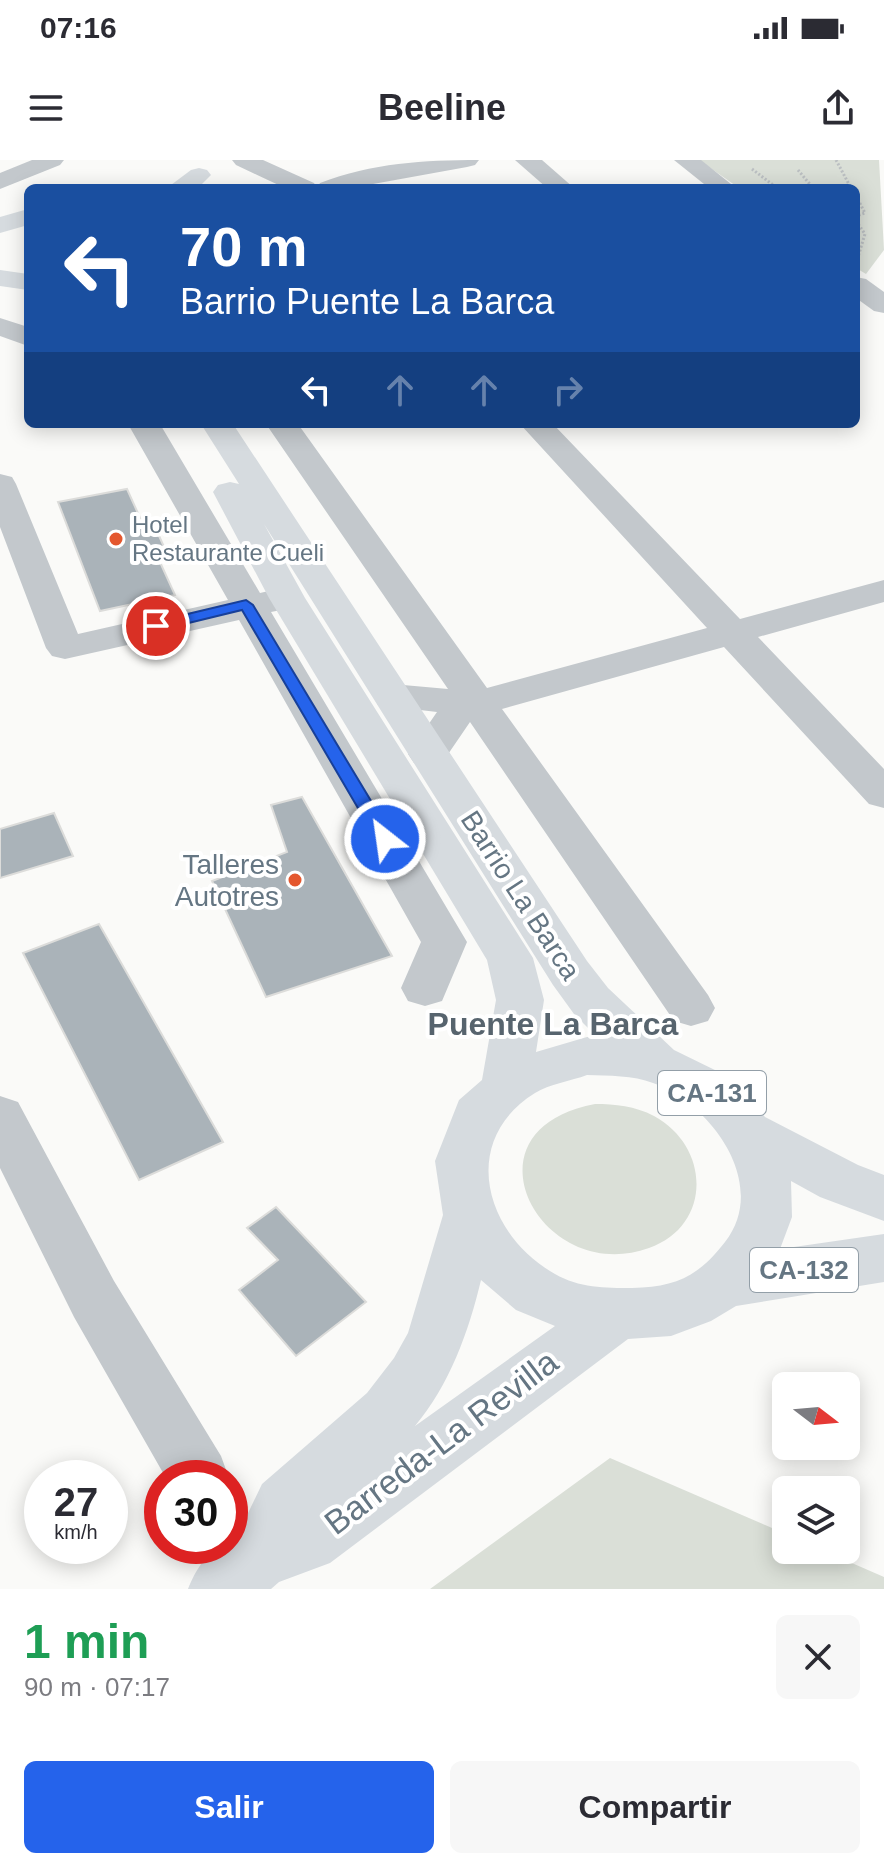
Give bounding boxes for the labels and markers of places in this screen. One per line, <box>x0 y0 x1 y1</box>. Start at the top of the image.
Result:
place label: Hotel Restaurante Cueli <box>132 511 324 566</box>
marker: Hotel Restaurante Cueli <box>107 530 125 548</box>
pin <box>122 592 190 660</box>
place label: Talleres Autotres <box>175 849 279 912</box>
marker: Talleres Autotres <box>286 871 304 889</box>

